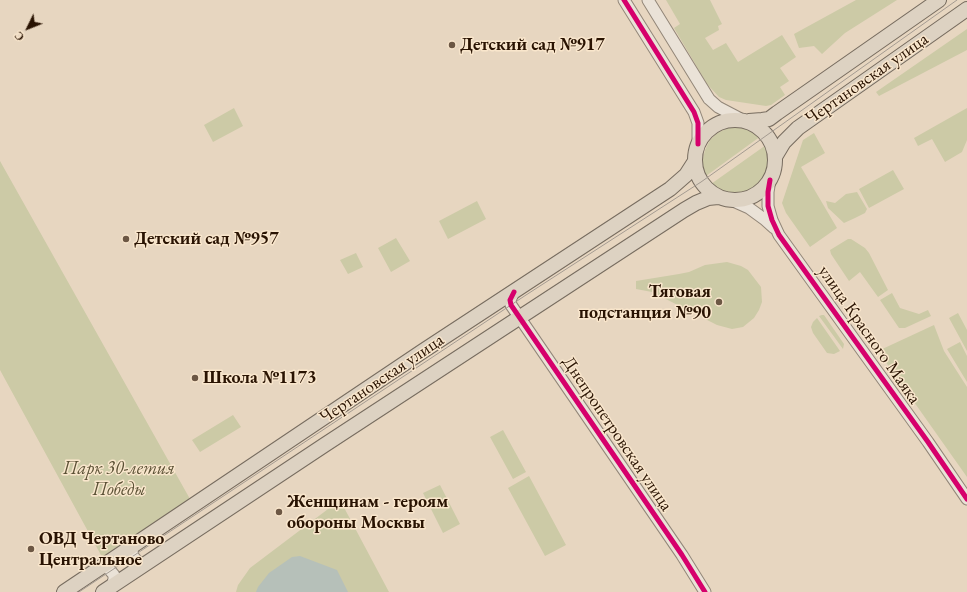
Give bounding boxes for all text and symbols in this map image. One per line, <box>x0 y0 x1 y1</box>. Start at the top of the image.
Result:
north arrow <box>8 8 48 48</box>
street label: Чертановская улица <box>801 28 933 130</box>
text: С <box>11 29 27 44</box>
place label: Детский сад №917 <box>460 34 605 56</box>
marker: Детский сад №917 <box>447 40 457 50</box>
place label: Детский сад №957 <box>134 228 279 250</box>
marker: Детский сад №957 <box>121 234 131 244</box>
street label: улица Красного Маяка <box>813 261 925 409</box>
place label: Тяговая подстанция №90 <box>579 281 711 324</box>
marker: Тяговая подстанция №90 <box>714 297 724 307</box>
street label: Чертановская улица <box>316 329 448 429</box>
street label: Днепропетровская улица <box>557 353 677 515</box>
place label: Школа №1173 <box>203 367 317 389</box>
marker: Школа №1173 <box>190 373 200 383</box>
park label: Парк 30-летия Победы <box>63 458 175 500</box>
place label: Женщинам - героям обороны Москвы <box>287 491 448 534</box>
marker: Женщинам - героям обороны Москвы <box>274 507 284 517</box>
place label: ОВД Чертаново Центральное <box>39 528 164 570</box>
marker: ОВД Чертаново Центральное <box>26 544 36 554</box>

